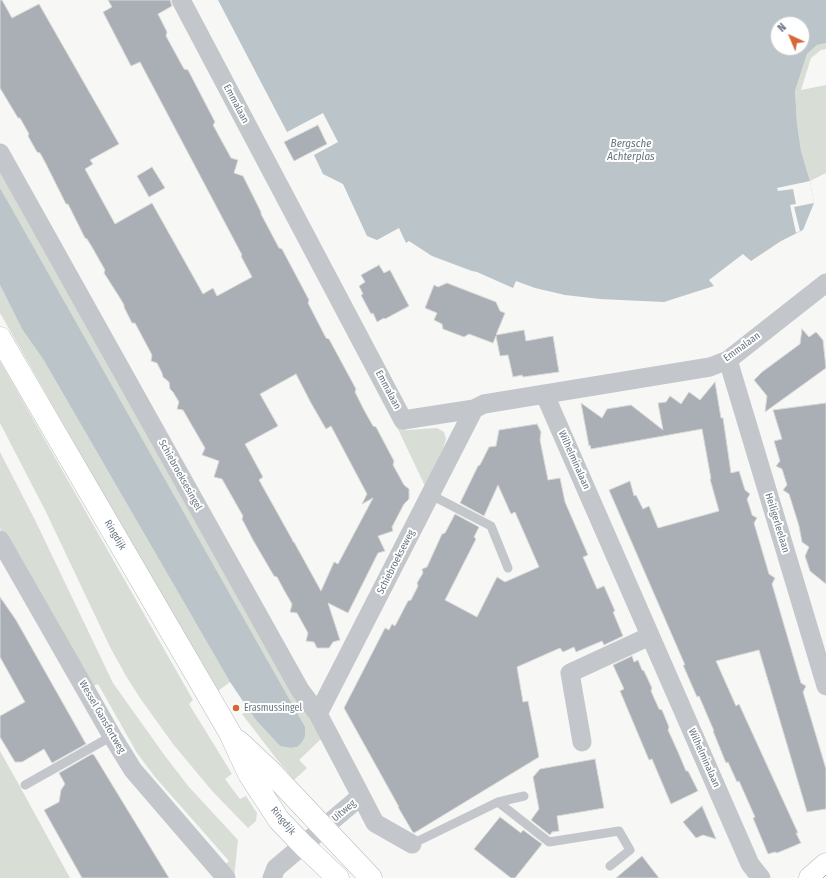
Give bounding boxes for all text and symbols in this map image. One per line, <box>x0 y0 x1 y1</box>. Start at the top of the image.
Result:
north arrow <box>770 16 810 56</box>
text: N <box>775 21 789 35</box>
street label: Emmalaan <box>221 82 251 126</box>
water label: Bergsche Achterplas <box>607 137 655 163</box>
street label: Emmalaan <box>721 330 763 364</box>
street label: Emmalaan <box>373 368 403 412</box>
street label: Wilhelminalaan <box>556 429 592 491</box>
street label: Schiebroeksesingel <box>156 438 204 512</box>
street label: Heiligerleelaan <box>762 492 792 554</box>
street label: Ringdijk <box>102 518 128 552</box>
street label: Schiebroekseweg <box>375 528 417 596</box>
street label: Wessel Gansfortweg <box>76 678 128 756</box>
place label: Erasmussingel <box>244 702 302 714</box>
marker: Erasmussingel <box>231 703 241 713</box>
street label: Wilhelminalaan <box>686 727 722 789</box>
street label: Uitweg <box>329 797 359 825</box>
street label: Ringdijk <box>268 804 298 838</box>

